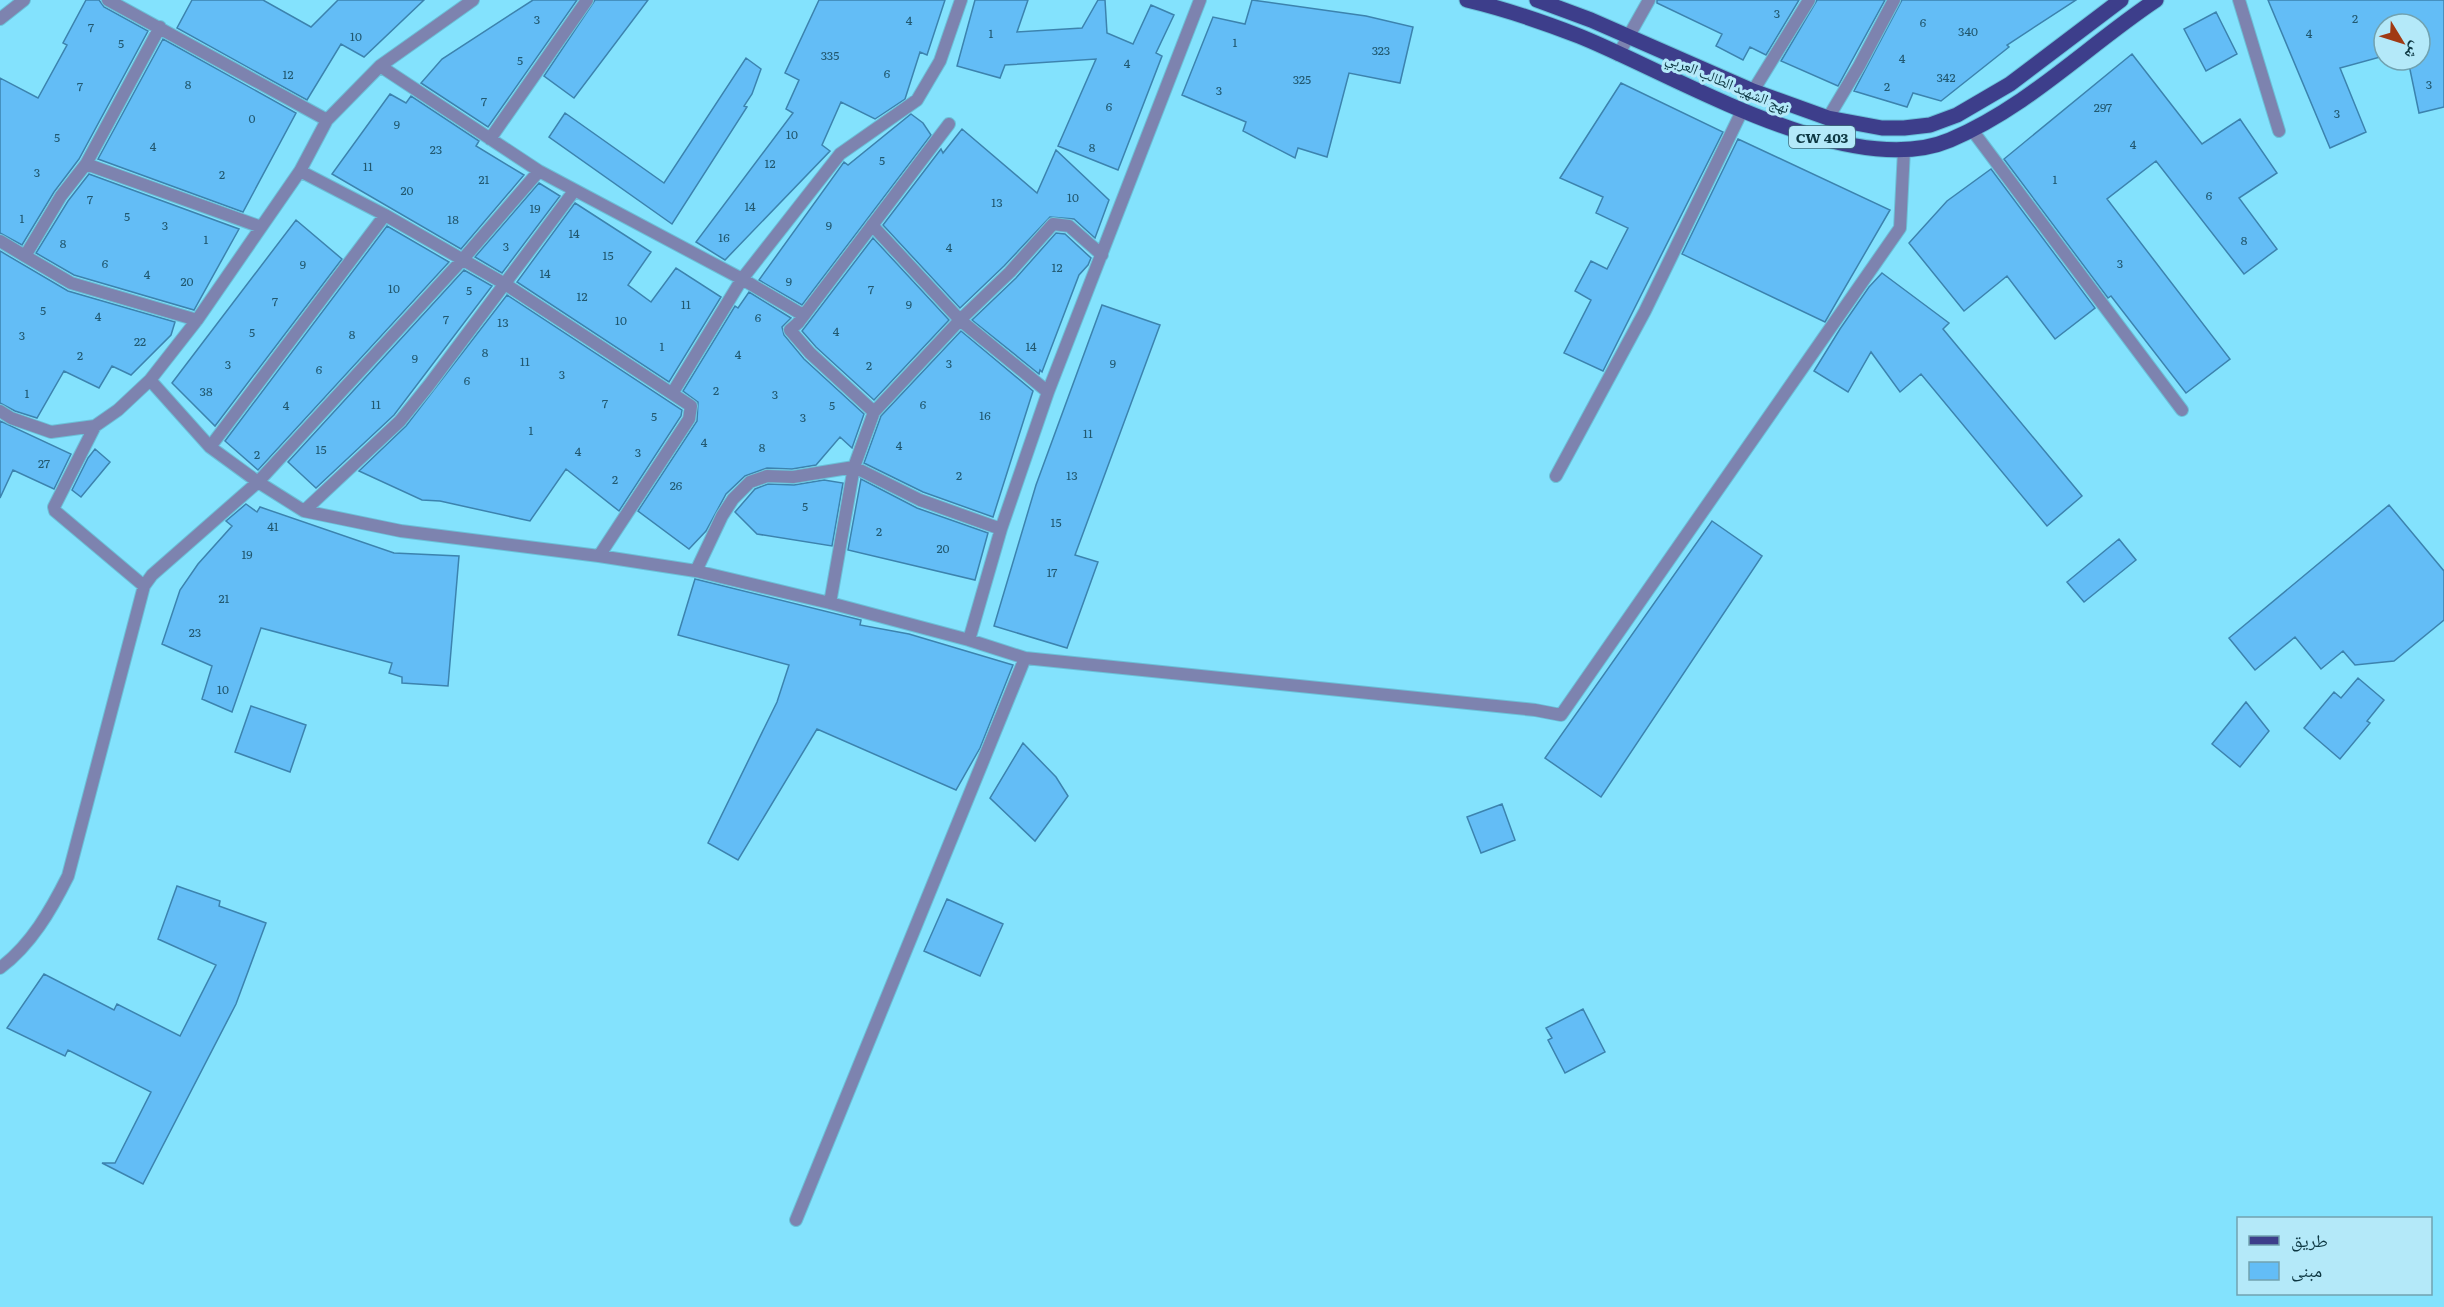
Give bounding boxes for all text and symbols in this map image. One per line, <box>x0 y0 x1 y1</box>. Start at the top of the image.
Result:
house number: 3 <box>1774 4 1780 22</box>
house number: 2 <box>2352 9 2358 27</box>
house number: 3 <box>534 10 540 28</box>
house number: 4 <box>906 11 913 29</box>
north arrow <box>2372 12 2432 72</box>
house number: 6 <box>1920 13 1927 31</box>
house number: 7 <box>88 18 94 36</box>
house number: 340 <box>1958 22 1978 40</box>
house number: 1 <box>989 24 994 42</box>
house number: 4 <box>2306 24 2313 42</box>
house number: 10 <box>350 27 362 45</box>
house number: 1 <box>1233 33 1238 51</box>
house number: 5 <box>118 34 124 52</box>
text: ش <box>2400 38 2429 66</box>
house number: 323 <box>1372 41 1390 59</box>
house number: 335 <box>821 46 839 64</box>
street label: نهج الشهيد الطالب العربي <box>1662 46 1794 120</box>
house number: 4 <box>1899 49 1906 67</box>
house number: 5 <box>517 51 523 69</box>
house number: 4 <box>1124 54 1131 72</box>
house number: 6 <box>884 64 891 82</box>
house number: 12 <box>283 65 293 83</box>
house number: 342 <box>1936 68 1956 86</box>
house number: 325 <box>1293 70 1311 88</box>
house number: 8 <box>185 75 192 93</box>
house number: 3 <box>2426 75 2432 93</box>
house number: 7 <box>77 77 83 95</box>
house number: 2 <box>1884 77 1890 95</box>
house number: 3 <box>1216 81 1222 99</box>
house number: 7 <box>481 92 487 110</box>
house number: 6 <box>1106 97 1113 115</box>
house number: 297 <box>2094 98 2112 116</box>
house number: 3 <box>2334 104 2340 122</box>
house number: 0 <box>249 109 256 127</box>
house number: 9 <box>394 115 400 133</box>
house number: 10 <box>786 125 798 143</box>
road number: CW 403 <box>1789 126 1855 148</box>
house number: 5 <box>54 128 60 146</box>
house number: 4 <box>2130 135 2137 153</box>
house number: 4 <box>150 137 157 155</box>
house number: 8 <box>1089 138 1096 156</box>
house number: 23 <box>430 140 442 158</box>
house number: 5 <box>879 151 885 169</box>
house number: 12 <box>765 154 775 172</box>
house number: 11 <box>363 157 373 175</box>
house number: 3 <box>34 163 40 181</box>
house number: 2 <box>219 165 225 183</box>
house number: 21 <box>479 170 490 188</box>
house number: 1 <box>2053 170 2058 188</box>
house number: 20 <box>400 181 414 199</box>
house number: 6 <box>2206 186 2213 204</box>
house number: 10 <box>1067 188 1079 206</box>
house number: 7 <box>87 190 93 208</box>
house number: 13 <box>991 193 1003 211</box>
house number: 14 <box>744 197 756 215</box>
house number: 19 <box>529 199 541 217</box>
house number: 5 <box>124 207 130 225</box>
house number: 1 <box>20 209 25 227</box>
house number: 18 <box>447 210 459 228</box>
house number: 3 <box>162 216 168 234</box>
house number: 9 <box>826 216 832 234</box>
house number: 14 <box>568 224 580 242</box>
house number: 16 <box>718 228 730 246</box>
house number: 1 <box>204 230 209 248</box>
house number: 8 <box>2241 231 2248 249</box>
house number: 8 <box>60 234 67 252</box>
house number: 3 <box>503 237 509 255</box>
house number: 4 <box>946 238 953 256</box>
house number: 15 <box>603 246 613 264</box>
house number: 6 <box>102 254 109 272</box>
house number: 3 <box>2117 254 2123 272</box>
house number: 9 <box>300 255 306 273</box>
house number: 12 <box>1052 258 1062 276</box>
house number: 14 <box>539 264 551 282</box>
house number: 4 <box>144 265 151 283</box>
house number: 20 <box>180 272 194 290</box>
house number: 9 <box>786 272 792 290</box>
house number: 10 <box>388 279 400 297</box>
house number: 7 <box>868 280 874 298</box>
house number: 5 <box>466 281 472 299</box>
house number: 12 <box>577 287 587 305</box>
house number: 7 <box>272 292 278 310</box>
house number: 11 <box>681 295 691 313</box>
house number: 9 <box>906 295 912 313</box>
house number: 5 <box>40 301 46 319</box>
house number: 4 <box>95 307 102 325</box>
house number: 6 <box>755 308 762 326</box>
house number: 7 <box>443 310 449 328</box>
house number: 10 <box>615 311 627 329</box>
house number: 13 <box>497 313 509 331</box>
house number: 4 <box>833 322 840 340</box>
house number: 5 <box>249 323 255 341</box>
house number: 8 <box>349 325 356 343</box>
house number: 3 <box>19 326 25 344</box>
house number: 22 <box>134 332 146 350</box>
house number: 1 <box>660 337 665 355</box>
house number: 14 <box>1025 337 1037 355</box>
house number: 8 <box>482 343 489 361</box>
house number: 4 <box>735 345 742 363</box>
house number: 2 <box>77 346 83 364</box>
house number: 9 <box>412 349 418 367</box>
house number: 11 <box>520 352 530 370</box>
house number: 3 <box>946 354 952 372</box>
house number: 9 <box>1110 354 1116 372</box>
house number: 3 <box>225 355 231 373</box>
house number: 2 <box>866 356 872 374</box>
house number: 6 <box>316 360 323 378</box>
house number: 3 <box>559 365 565 383</box>
house number: 6 <box>464 371 471 389</box>
house number: 2 <box>713 381 719 399</box>
house number: 38 <box>199 382 213 400</box>
house number: 1 <box>25 384 30 402</box>
house number: 3 <box>772 385 778 403</box>
house number: 7 <box>602 394 608 412</box>
house number: 11 <box>371 395 381 413</box>
house number: 6 <box>920 395 927 413</box>
house number: 4 <box>283 396 290 414</box>
house number: 5 <box>829 396 835 414</box>
house number: 16 <box>979 406 991 424</box>
house number: 5 <box>651 407 657 425</box>
house number: 3 <box>800 408 806 426</box>
house number: 1 <box>529 421 534 439</box>
house number: 11 <box>1083 424 1093 442</box>
house number: 4 <box>701 433 708 451</box>
house number: 4 <box>896 436 903 454</box>
house number: 8 <box>759 438 766 456</box>
house number: 15 <box>316 440 326 458</box>
house number: 4 <box>575 442 582 460</box>
house number: 3 <box>635 443 641 461</box>
house number: 2 <box>254 445 260 463</box>
house number: 27 <box>38 454 50 472</box>
house number: 2 <box>956 466 962 484</box>
house number: 13 <box>1066 466 1078 484</box>
house number: 2 <box>612 470 618 488</box>
house number: 26 <box>670 476 683 494</box>
house number: 5 <box>802 497 808 515</box>
house number: 15 <box>1051 513 1061 531</box>
house number: 41 <box>267 517 279 535</box>
house number: 2 <box>876 522 882 540</box>
house number: 20 <box>936 539 950 557</box>
house number: 19 <box>241 545 253 563</box>
house number: 17 <box>1047 563 1057 581</box>
house number: 21 <box>219 589 230 607</box>
house number: 23 <box>189 623 201 641</box>
house number: 10 <box>217 680 229 698</box>
legend <box>2237 1217 2432 1295</box>
text: طريق <box>2291 1226 2328 1253</box>
text: مبنى <box>2291 1256 2322 1283</box>

